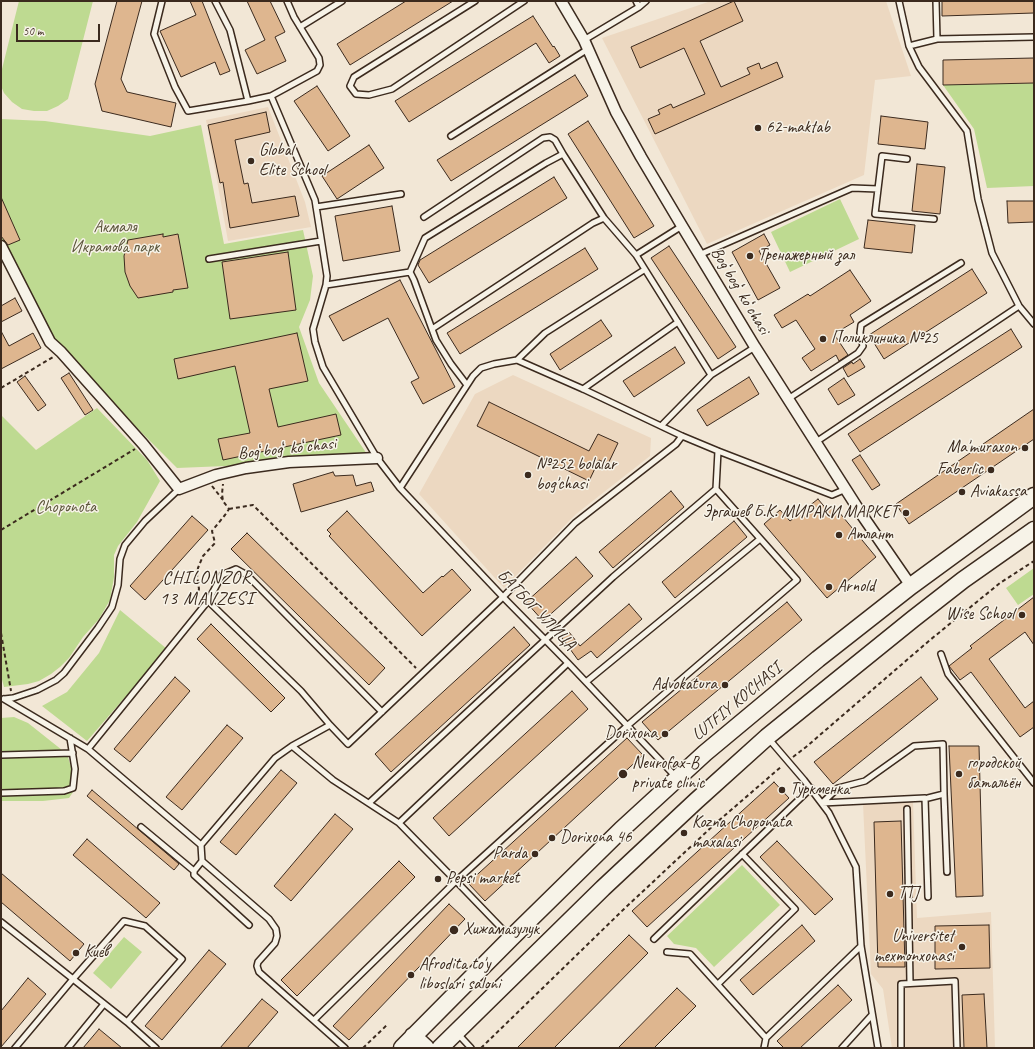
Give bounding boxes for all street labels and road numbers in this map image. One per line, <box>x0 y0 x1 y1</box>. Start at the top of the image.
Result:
street label: Bogʻbogʻ koʻchasi <box>706 244 774 338</box>
street label: Bogʻbogʻ koʻchasi <box>237 434 337 464</box>
street label: БАГБОГ УЛИЦА <box>492 565 580 655</box>
street label: LUTFIY KO'CHASI <box>688 659 786 745</box>

